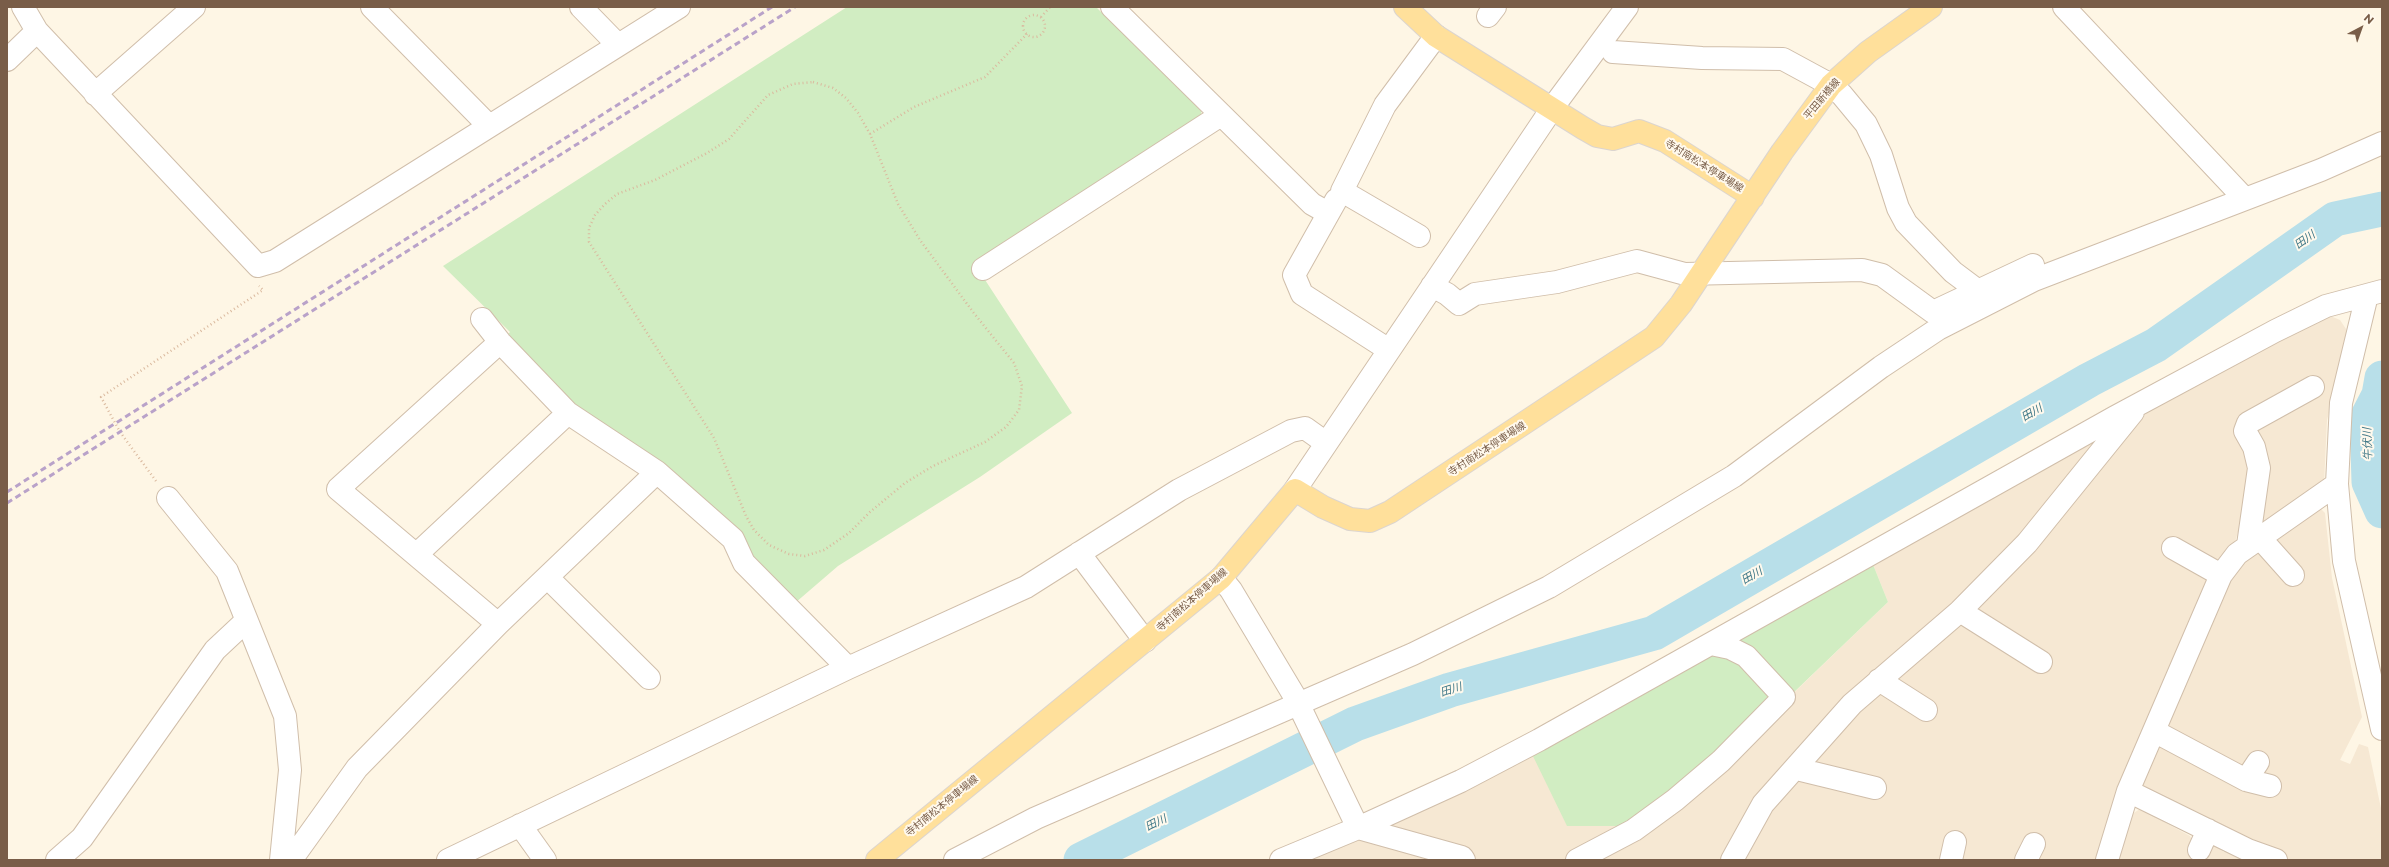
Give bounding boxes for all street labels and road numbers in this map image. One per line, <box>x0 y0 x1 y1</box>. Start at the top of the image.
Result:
street label: 平田新橋線 <box>1801 76 1843 122</box>
street label: 寺村南松本停車場線 <box>1663 137 1745 195</box>
street label: 寺村南松本停車場線 <box>1446 419 1528 479</box>
street label: 寺村南松本停車場線 <box>1154 566 1230 634</box>
street label: 寺村南松本停車場線 <box>903 773 981 839</box>

